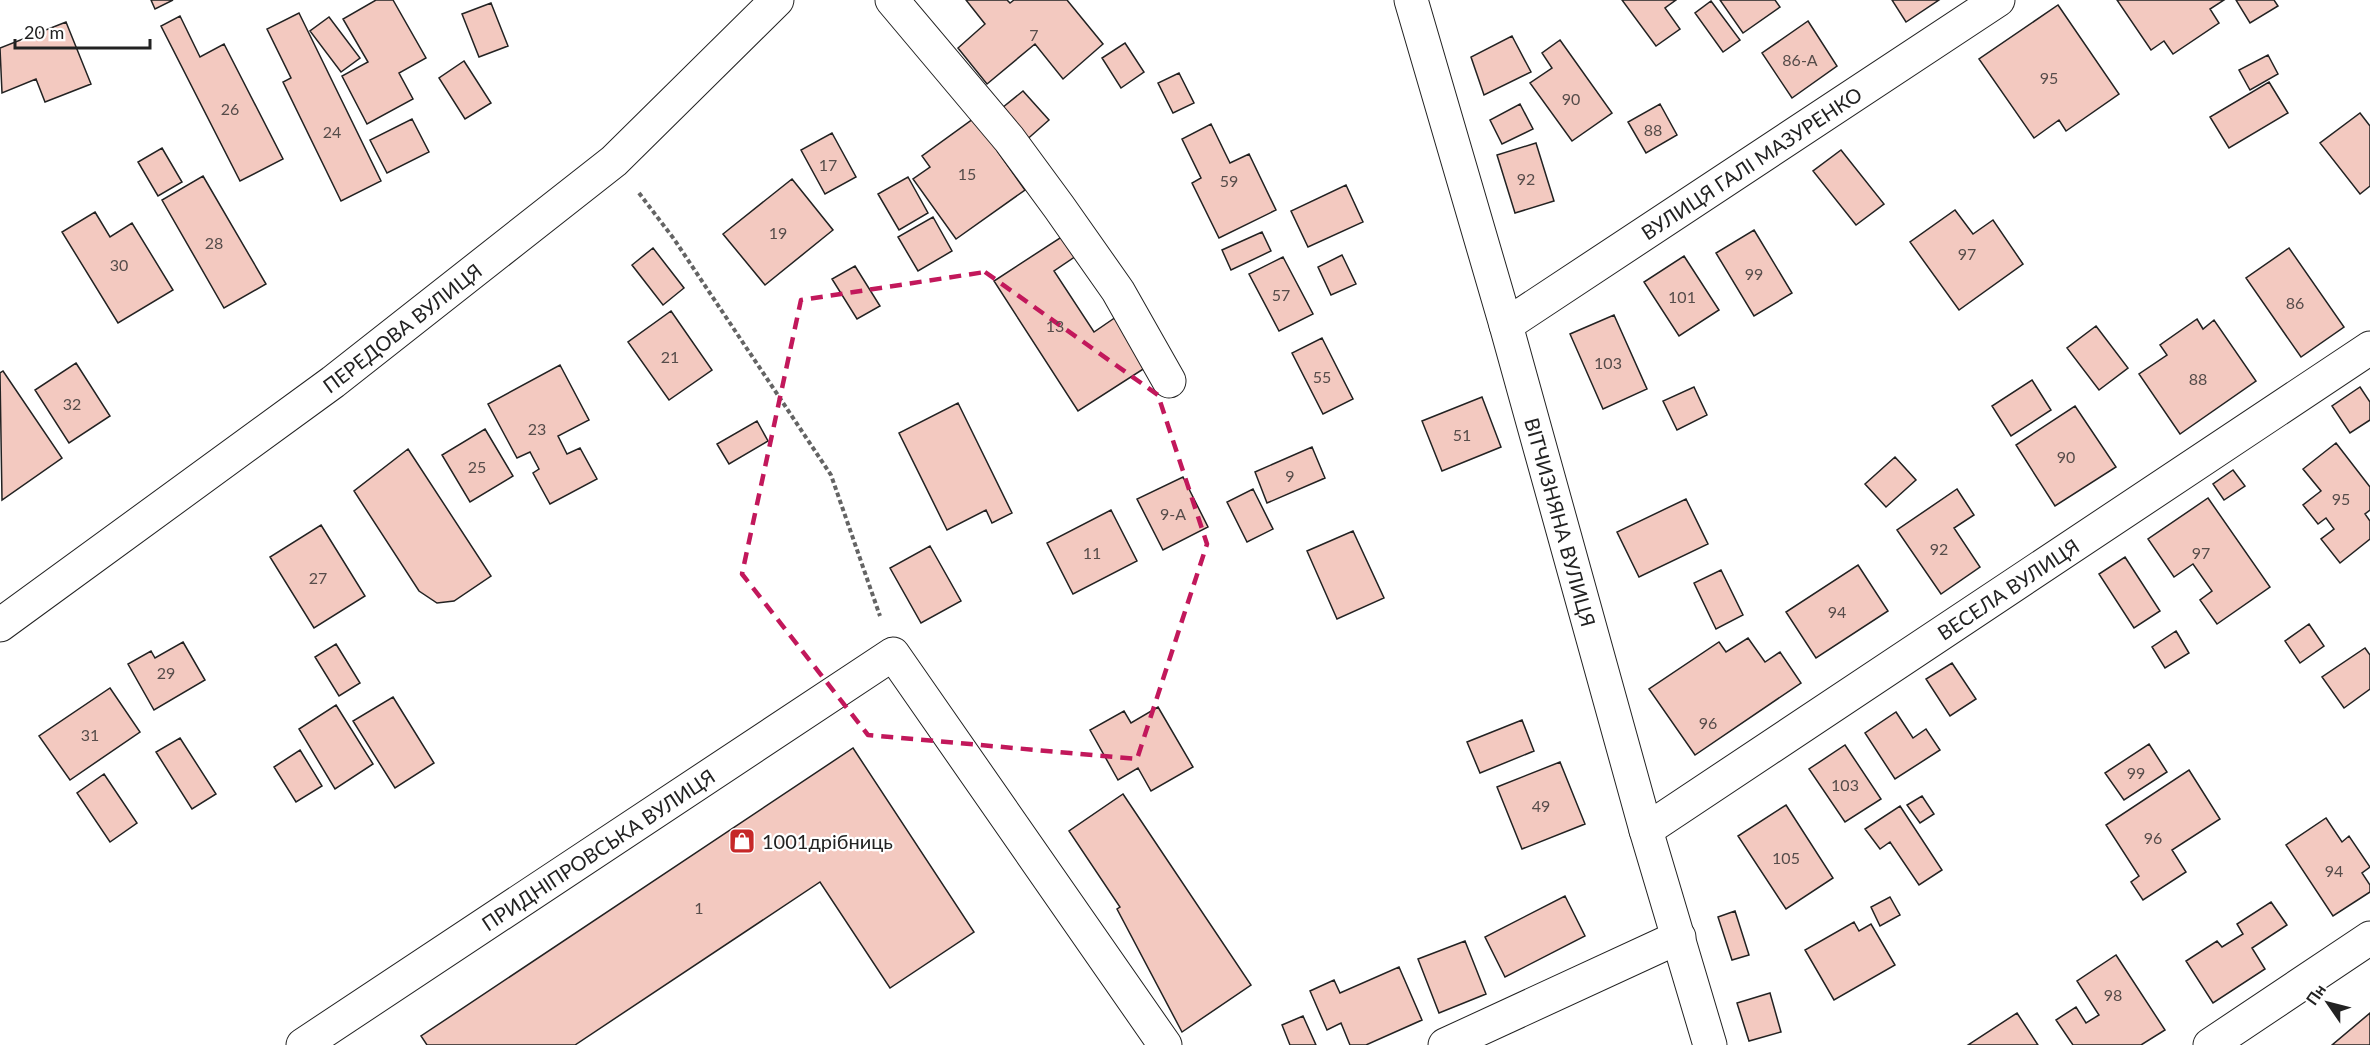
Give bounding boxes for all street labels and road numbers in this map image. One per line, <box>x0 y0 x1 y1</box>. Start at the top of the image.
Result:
street label: ВУЛИЦЯ ГАЛІ МАЗУРЕНКО <box>1636 81 1866 244</box>
street label: ПЕРЕДОВА ВУЛИЦЯ <box>318 258 486 398</box>
street label: ВІТЧИЗНЯНА ВУЛИЦЯ <box>1520 415 1601 629</box>
street label: ВЕСЕЛА ВУЛИЦЯ <box>1933 533 2083 645</box>
street label: ПРИДНІПРОВСЬКА ВУЛИЦЯ <box>477 764 719 935</box>

